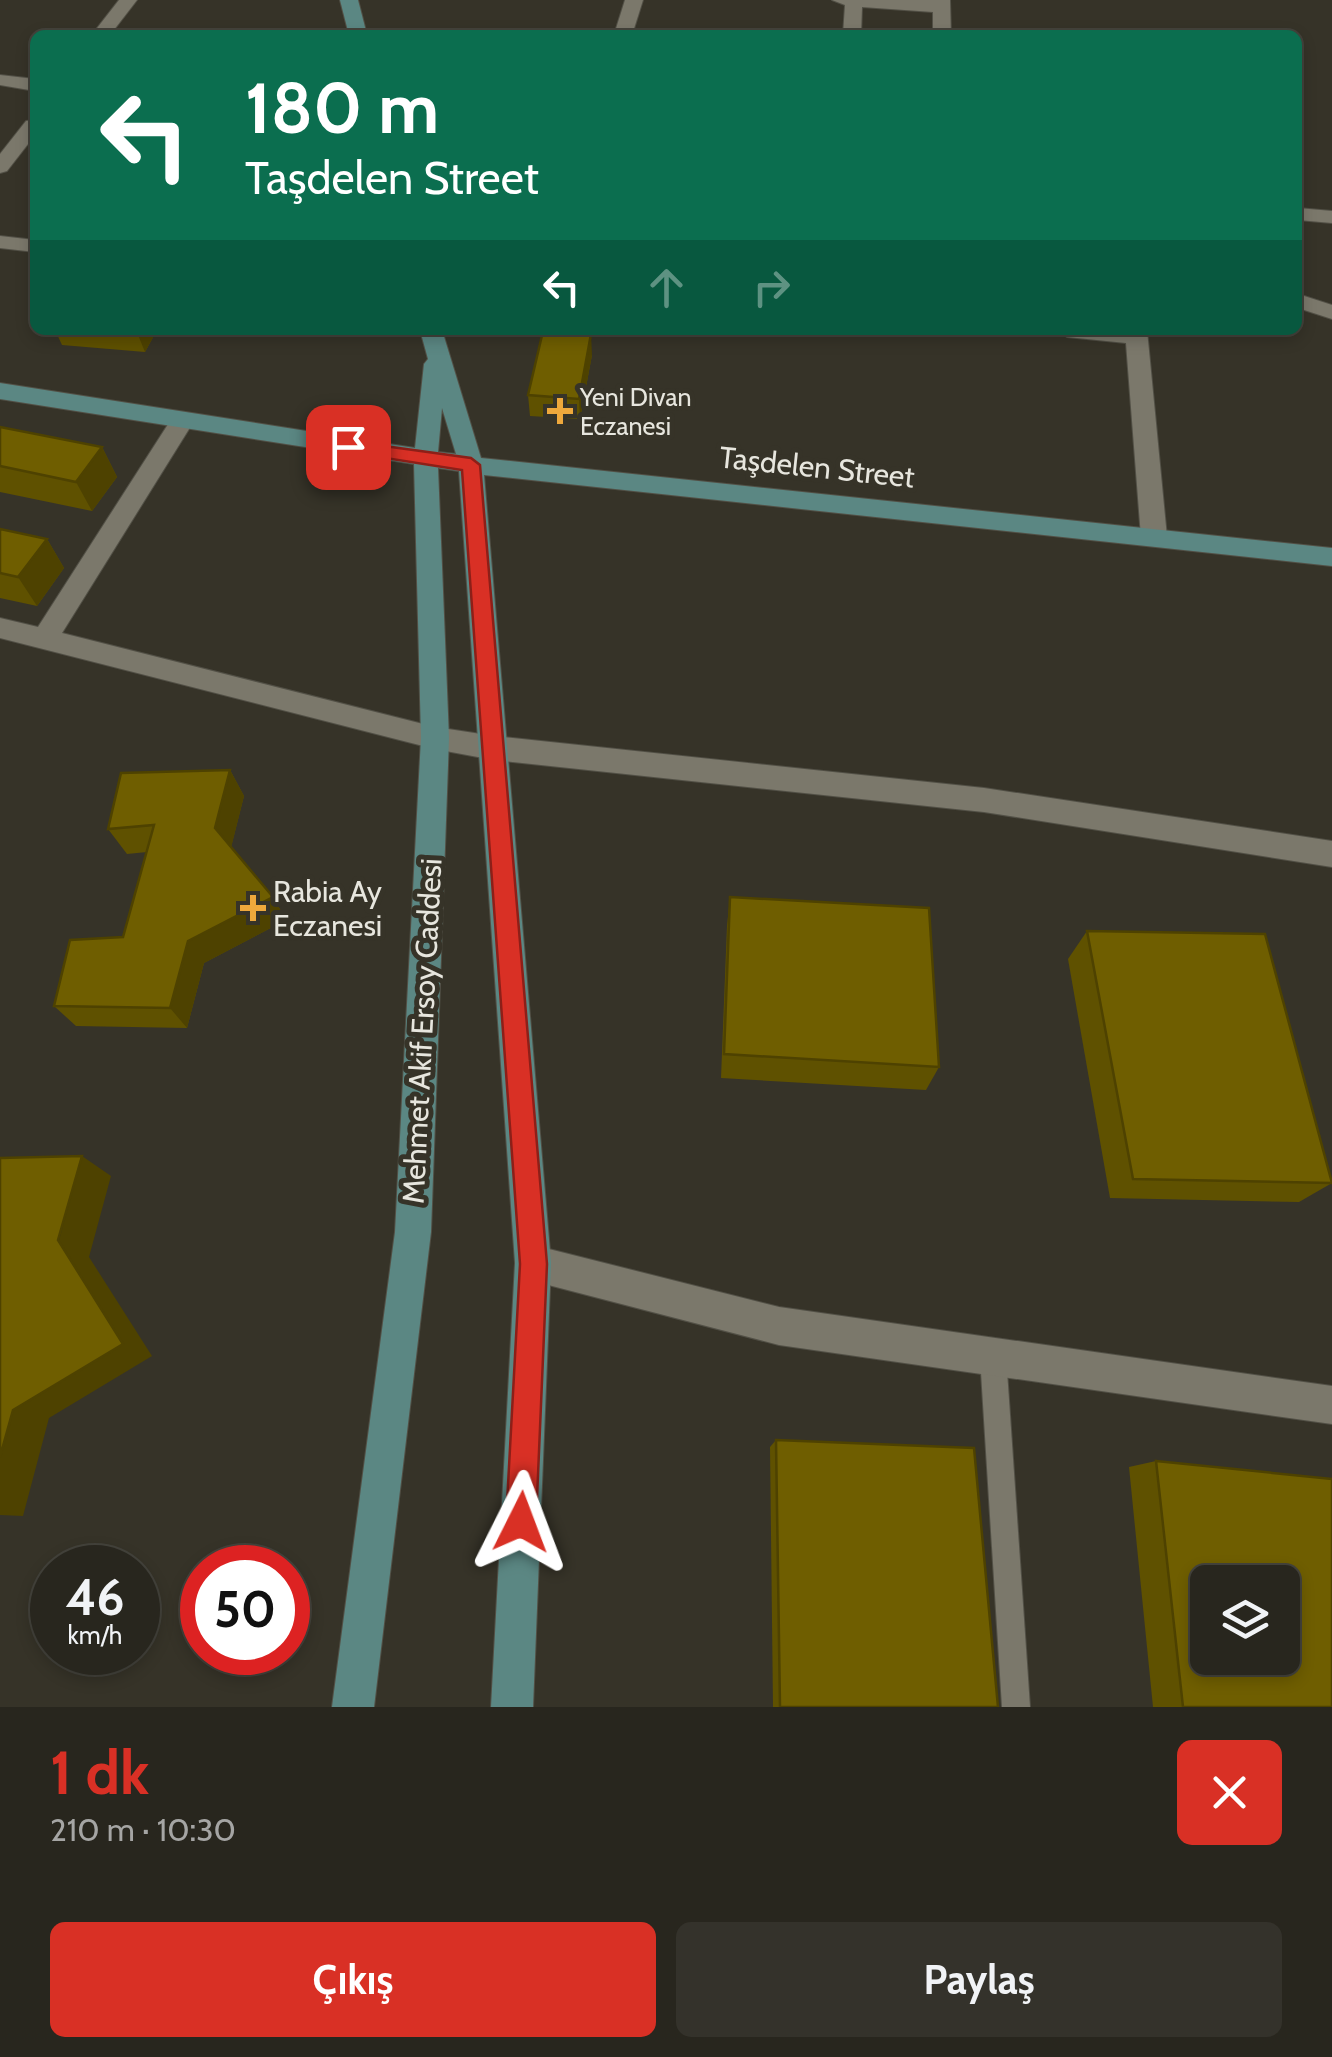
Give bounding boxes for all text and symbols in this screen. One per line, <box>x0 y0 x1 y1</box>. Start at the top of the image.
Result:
text: 180 m <box>245 65 439 151</box>
icon: left <box>80 70 210 200</box>
text: Taşdelen Street <box>245 151 539 205</box>
icon: left <box>534 260 589 315</box>
icon: ahead <box>639 260 694 315</box>
icon: right <box>744 260 799 315</box>
place label: Yeni Divan Eczanesi <box>579 382 691 441</box>
marker: Yeni Divan Eczanesi <box>549 400 571 422</box>
pin <box>306 405 391 490</box>
icon: arrive <box>321 420 376 475</box>
street label: Taşdelen Street <box>718 438 916 496</box>
street label: Mehmet Akif Ersoy Caddesi <box>394 857 450 1205</box>
place label: Rabia Ay Eczanesi <box>273 873 382 944</box>
marker: Rabia Ay Eczanesi <box>242 897 264 919</box>
position arrow <box>469 1470 573 1574</box>
speed limit sign: 50 <box>180 1545 310 1675</box>
map controls <box>1190 1565 1300 1675</box>
button: layers <box>1190 1565 1300 1675</box>
text: 46 <box>65 1567 125 1628</box>
text: km/h <box>68 1620 122 1650</box>
text: 1 dk <box>50 1736 149 1809</box>
button: close <box>1177 1740 1282 1845</box>
text: 210 m · 10:30 <box>50 1810 236 1849</box>
button: Çıkış <box>50 1922 656 2037</box>
button: Paylaş <box>676 1922 1282 2037</box>

